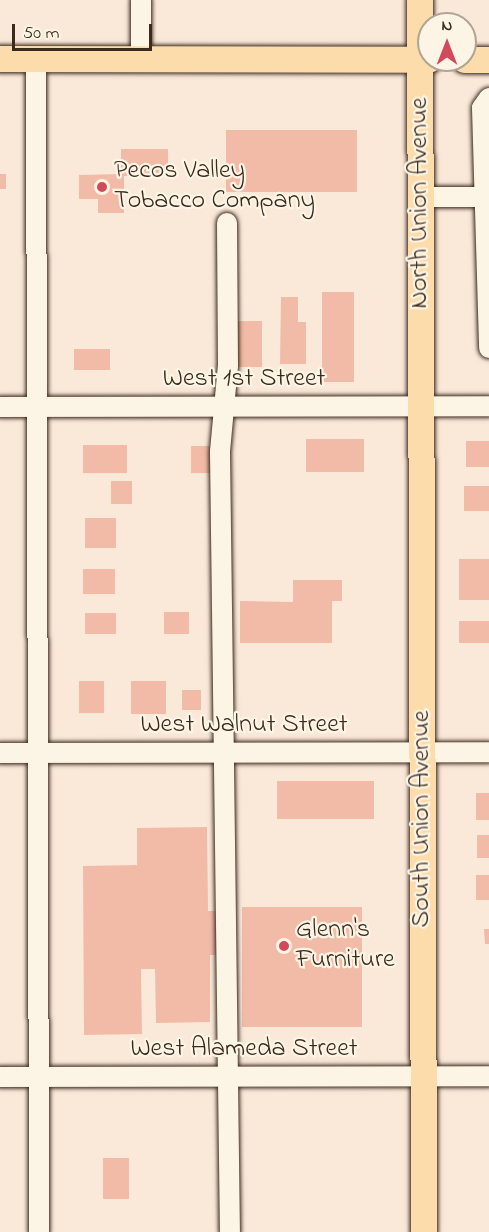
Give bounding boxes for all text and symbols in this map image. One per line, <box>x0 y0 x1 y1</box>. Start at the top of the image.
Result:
scale bar <box>15 12 154 50</box>
north arrow <box>417 12 477 72</box>
text: N <box>442 14 452 38</box>
text: 50 m <box>23 21 60 47</box>
street label: North Union Avenue <box>405 97 437 309</box>
place label: Pecos Valley Tobacco Company <box>114 156 315 218</box>
marker: Pecos Valley Tobacco Company <box>95 180 109 194</box>
street label: West 1st Street <box>163 364 325 396</box>
street label: West Walnut Street <box>140 710 348 742</box>
street label: South Union Avenue <box>407 710 439 928</box>
place label: Glenn's Furniture <box>296 915 395 976</box>
marker: Glenn's Furniture <box>277 939 291 953</box>
street label: West Alameda Street <box>130 1034 358 1066</box>

